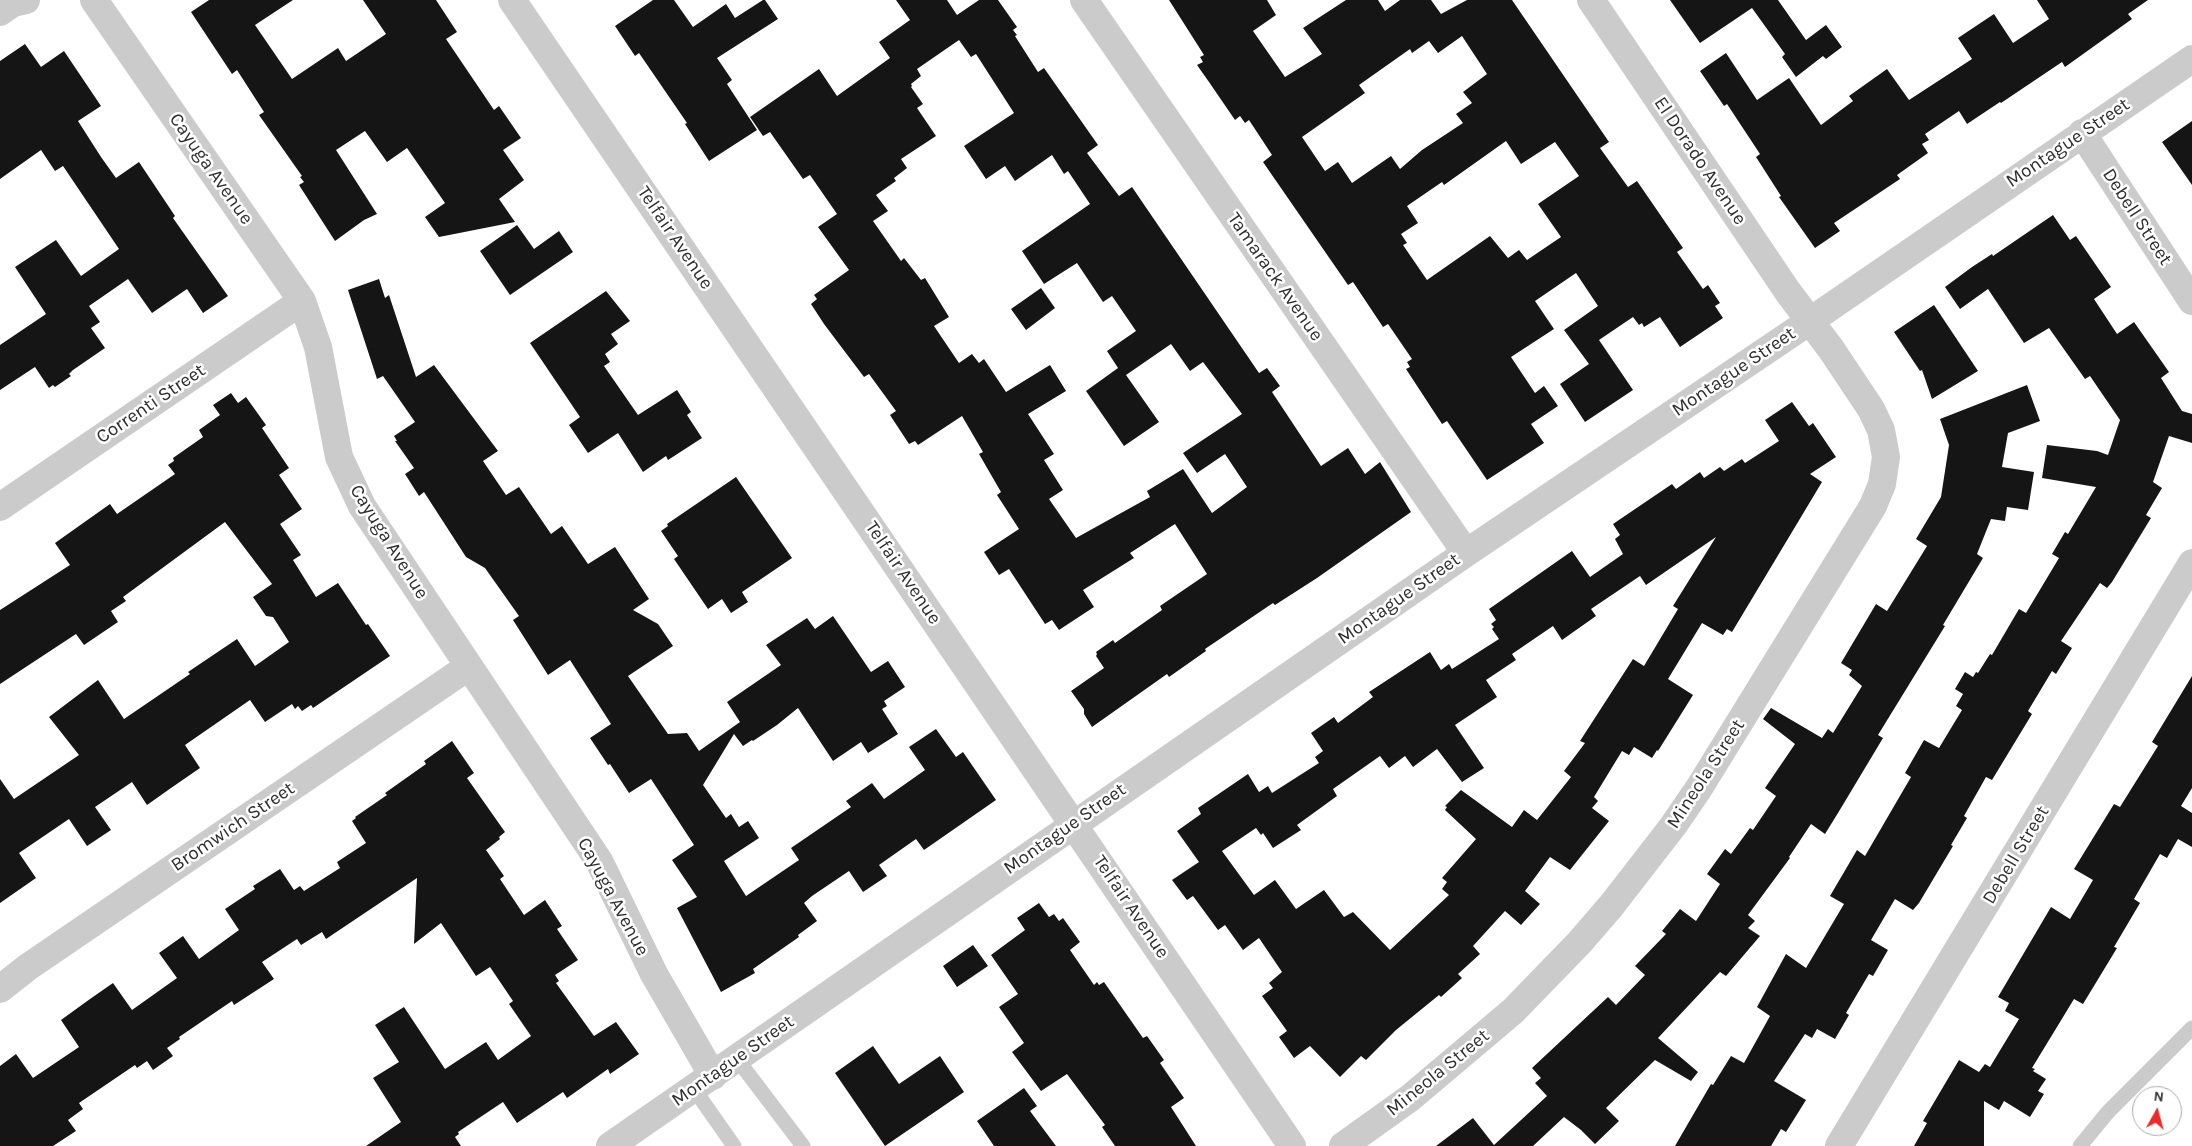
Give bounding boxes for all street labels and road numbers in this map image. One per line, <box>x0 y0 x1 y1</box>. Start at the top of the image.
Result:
street label: El Dorado Avenue <box>1649 93 1751 229</box>
street label: Montague Street <box>2002 93 2134 193</box>
street label: Cayuga Avenue <box>164 109 258 229</box>
street label: Debell Street <box>2097 164 2177 270</box>
street label: Telfair Avenue <box>632 182 718 294</box>
street label: Tamarack Avenue <box>1222 208 1328 346</box>
street label: Montague Street <box>1668 322 1800 422</box>
street label: Correnti Street <box>92 359 210 449</box>
street label: Cayuga Avenue <box>345 481 433 603</box>
street label: Telfair Avenue <box>860 517 946 629</box>
street label: Montague Street <box>1333 548 1465 650</box>
street label: Mineola Street <box>1662 715 1750 833</box>
street label: Bromwich Street <box>167 777 299 877</box>
street label: Montague Street <box>999 778 1131 880</box>
street label: Debell Street <box>1978 802 2054 908</box>
street label: Cayuga Avenue <box>572 834 654 960</box>
street label: Telfair Avenue <box>1088 851 1174 963</box>
street label: Montague Street <box>667 1010 799 1112</box>
street label: Mineola Street <box>1382 1025 1494 1121</box>

